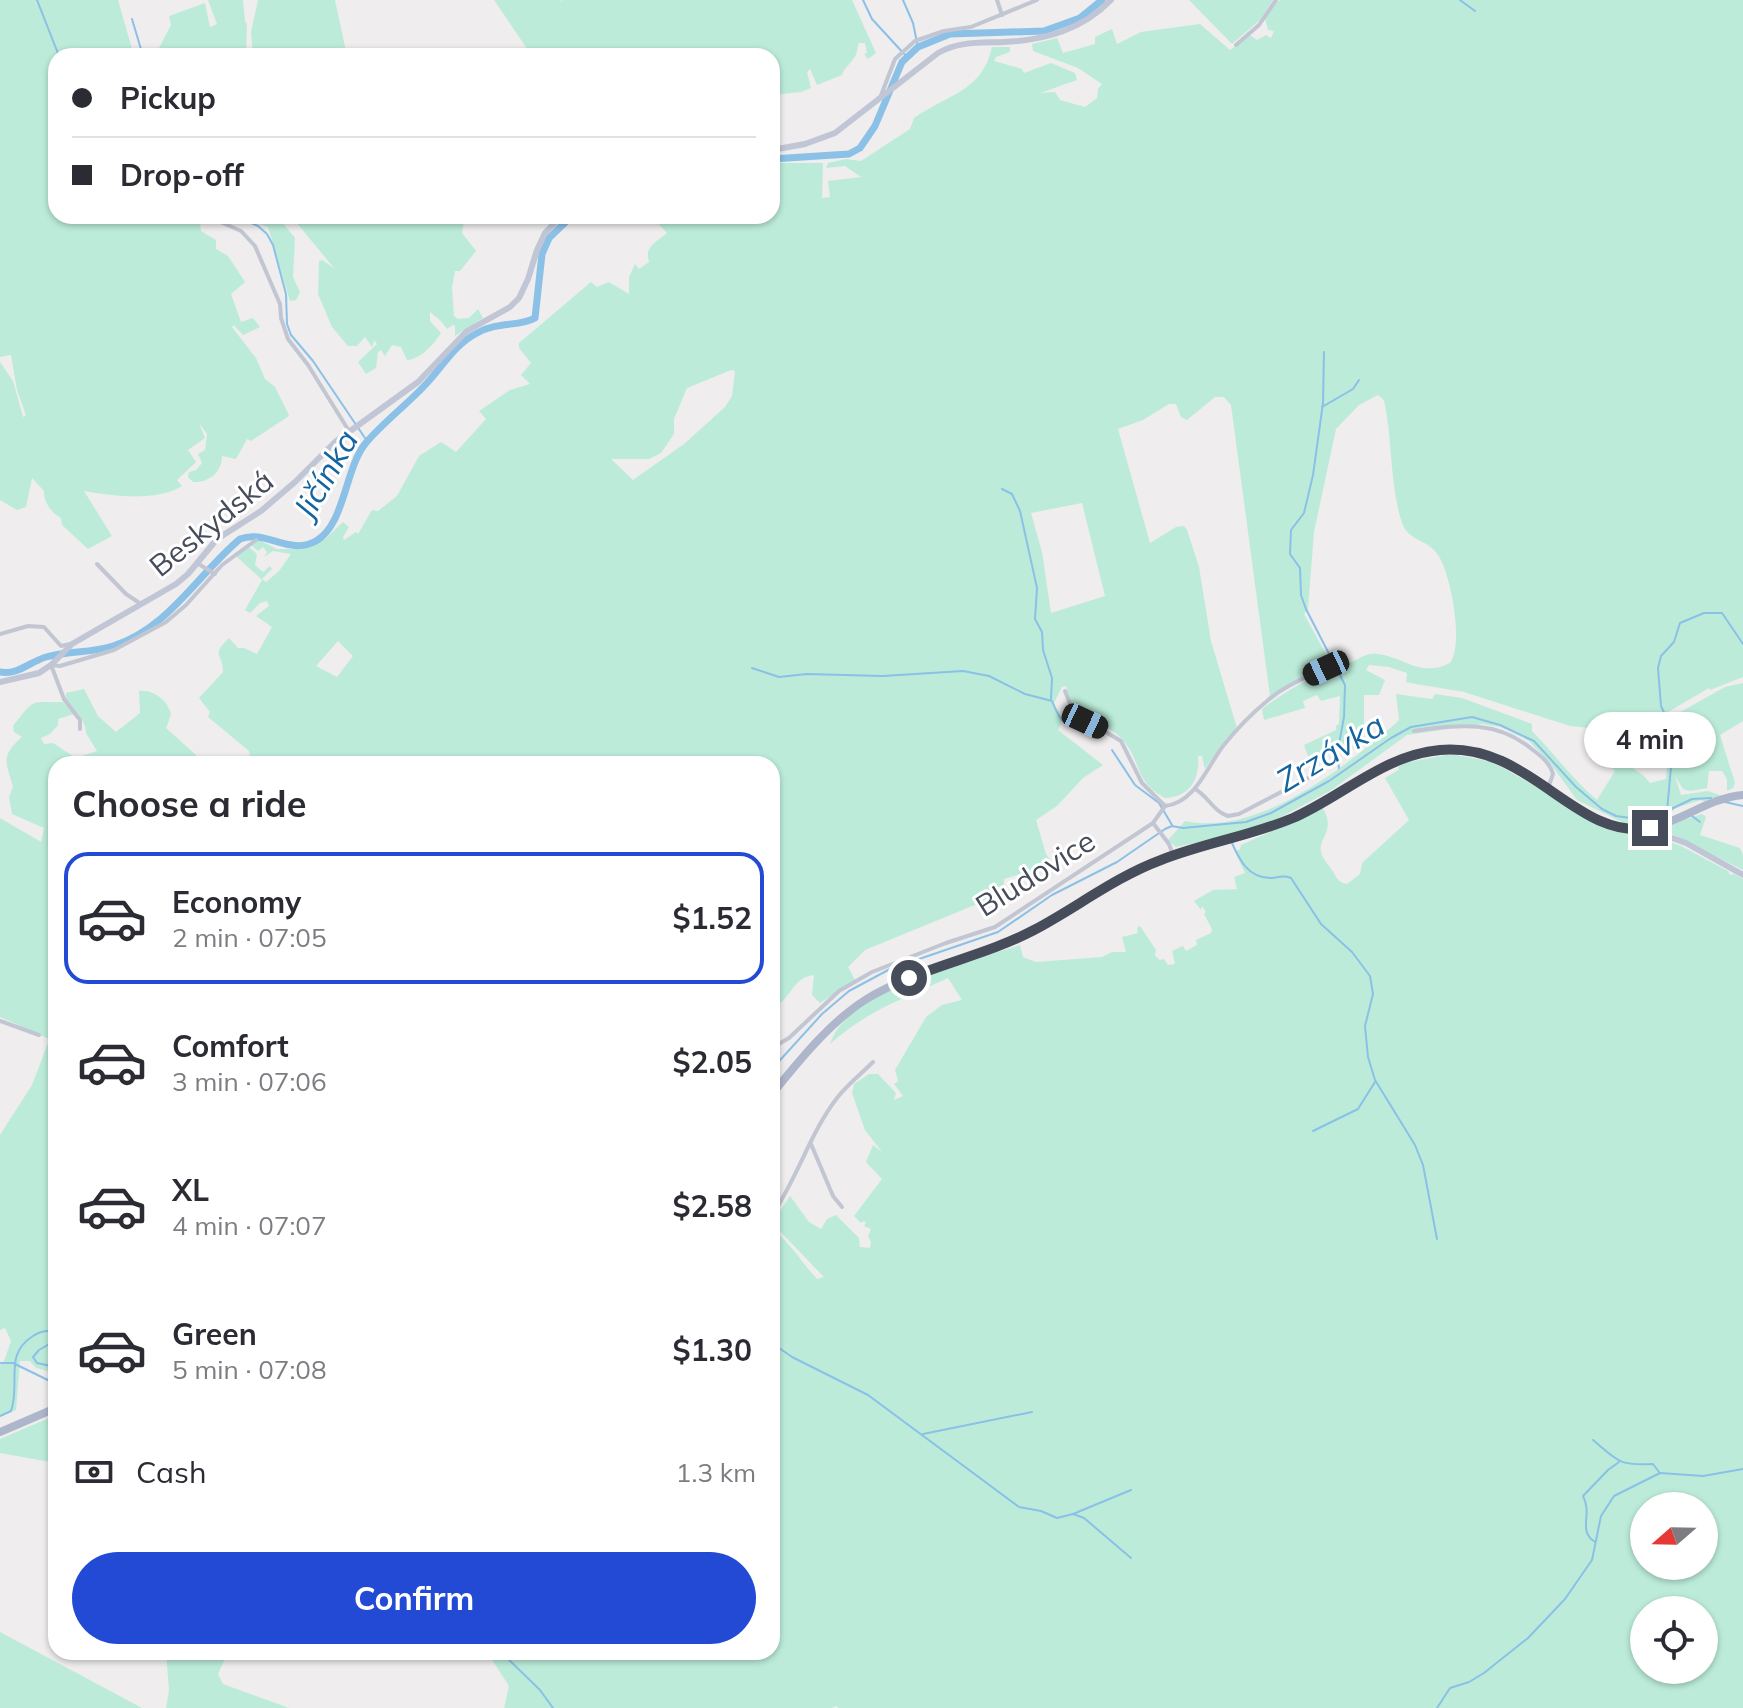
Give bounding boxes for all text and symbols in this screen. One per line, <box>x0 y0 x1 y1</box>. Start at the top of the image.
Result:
text: Pickup <box>120 79 216 117</box>
text: Drop-off <box>120 156 244 194</box>
water label: Jičínka <box>282 422 366 528</box>
street label: Beskydská <box>141 461 281 585</box>
car <box>1299 647 1353 689</box>
car <box>1058 700 1112 742</box>
water label: Zrzávka <box>1269 704 1391 800</box>
callout: 4 min <box>1584 712 1716 768</box>
text: 4 min <box>1616 723 1684 756</box>
text: Choose a ride <box>72 781 306 826</box>
route end <box>1632 810 1668 846</box>
street label: Bludovice <box>968 821 1102 925</box>
icon: car <box>76 882 148 954</box>
text: Economy <box>172 883 301 921</box>
text: $1.52 <box>673 899 752 937</box>
text: 2 min · 07:05 <box>172 921 327 954</box>
route start <box>891 960 927 996</box>
icon: car <box>76 1026 148 1098</box>
text: Comfort <box>172 1027 289 1065</box>
text: $2.05 <box>673 1043 752 1081</box>
text: 3 min · 07:06 <box>172 1065 327 1098</box>
icon: car <box>76 1170 148 1242</box>
text: XL <box>172 1171 209 1209</box>
text: $2.58 <box>673 1187 752 1225</box>
text: 4 min · 07:07 <box>172 1209 327 1242</box>
icon: car <box>76 1314 148 1386</box>
text: Green <box>172 1315 257 1353</box>
text: $1.30 <box>673 1331 752 1369</box>
text: 5 min · 07:08 <box>172 1353 327 1386</box>
icon: cash <box>72 1450 116 1494</box>
text: Cash <box>136 1453 207 1491</box>
text: 1.3 km <box>676 1456 756 1489</box>
north arrow <box>1630 1492 1718 1580</box>
map controls <box>1630 1492 1718 1684</box>
button: Confirm <box>72 1552 756 1644</box>
button: locate <box>1630 1596 1718 1684</box>

